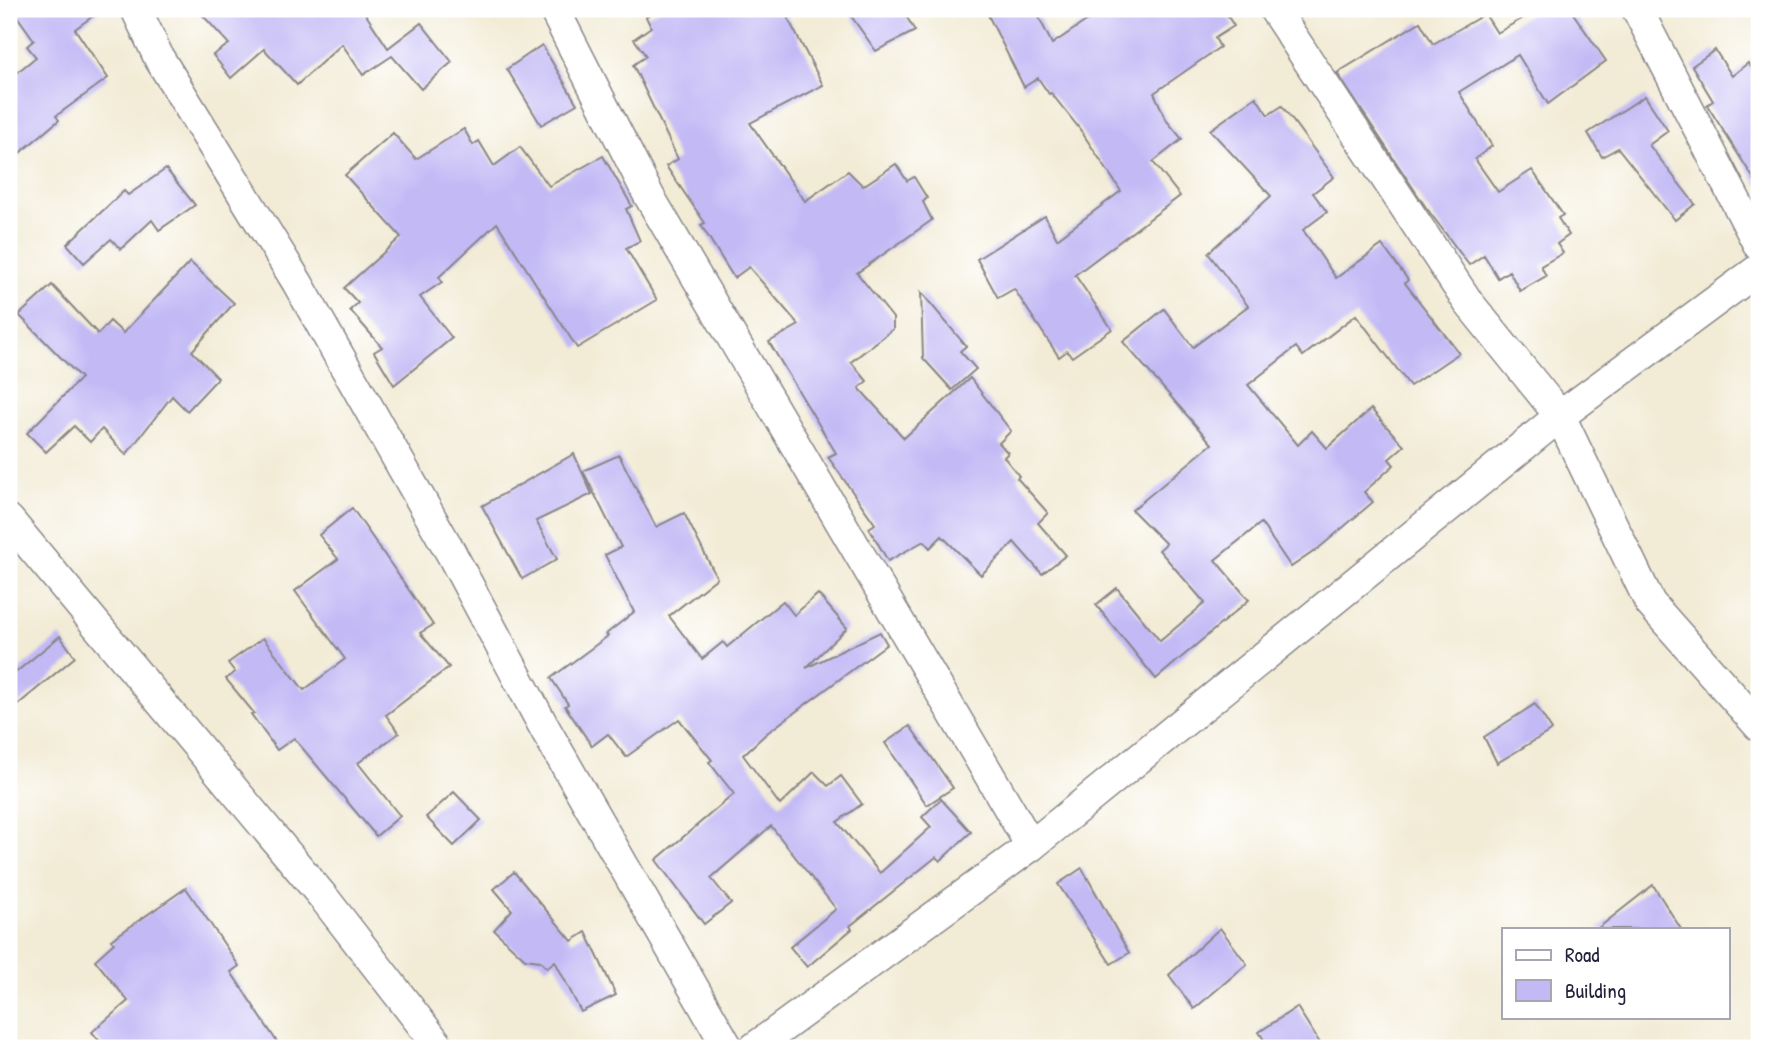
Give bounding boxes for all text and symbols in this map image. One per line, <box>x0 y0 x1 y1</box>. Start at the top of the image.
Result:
legend <box>1502 928 1730 1018</box>
text: Road <box>1565 940 1599 969</box>
text: Building <box>1565 976 1626 1005</box>

